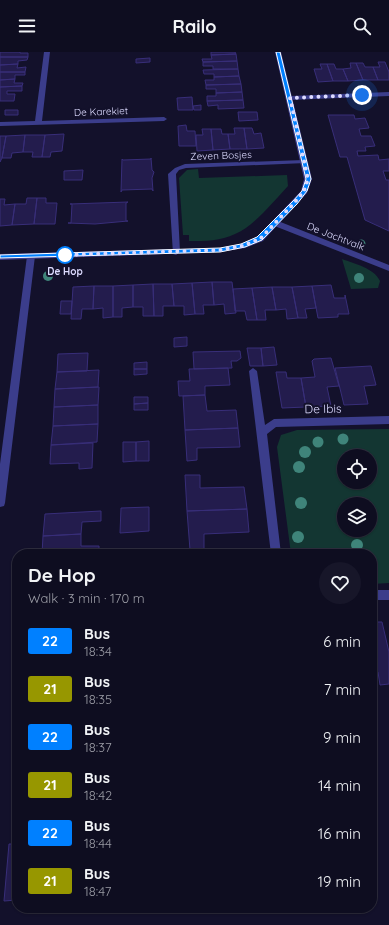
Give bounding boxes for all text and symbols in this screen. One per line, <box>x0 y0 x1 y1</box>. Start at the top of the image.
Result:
icon: menu <box>16 15 38 37</box>
text: Railo <box>173 15 216 38</box>
icon: search <box>351 15 373 37</box>
your location <box>352 85 372 105</box>
street label: De Karekiet <box>74 104 129 119</box>
street label: Zeven Bosjes <box>190 148 252 163</box>
street label: De Jachtvalk <box>305 220 366 253</box>
marker: De Hop <box>56 246 74 264</box>
place label: De Hop <box>47 265 83 278</box>
street label: De Ibis <box>304 401 342 416</box>
map controls <box>337 449 377 537</box>
button: locate <box>337 449 377 489</box>
button: layers <box>337 497 377 537</box>
button: heart <box>319 562 361 604</box>
text: De Hop <box>28 563 96 587</box>
text: Walk · 3 min · 170 m <box>28 590 145 606</box>
text: Bus <box>84 624 110 643</box>
text: 22 <box>42 632 58 650</box>
text: 6 min <box>323 632 361 651</box>
text: 18:34 <box>84 643 112 659</box>
text: Bus <box>84 672 110 691</box>
text: 21 <box>43 680 57 698</box>
text: 7 min <box>324 680 361 699</box>
text: 18:35 <box>84 691 112 707</box>
text: Bus <box>84 720 110 739</box>
text: 22 <box>42 728 58 746</box>
text: 9 min <box>323 728 361 747</box>
text: 18:37 <box>84 739 112 755</box>
text: Bus <box>84 768 110 787</box>
text: 21 <box>43 776 57 794</box>
text: 14 min <box>318 776 361 795</box>
text: 18:42 <box>84 787 112 803</box>
text: Bus <box>84 816 110 835</box>
text: 22 <box>42 824 58 842</box>
text: 16 min <box>318 824 361 843</box>
text: 18:44 <box>84 835 112 851</box>
text: Bus <box>84 864 110 883</box>
text: 21 <box>43 872 57 890</box>
text: 19 min <box>317 872 361 891</box>
text: 18:47 <box>84 883 111 899</box>

